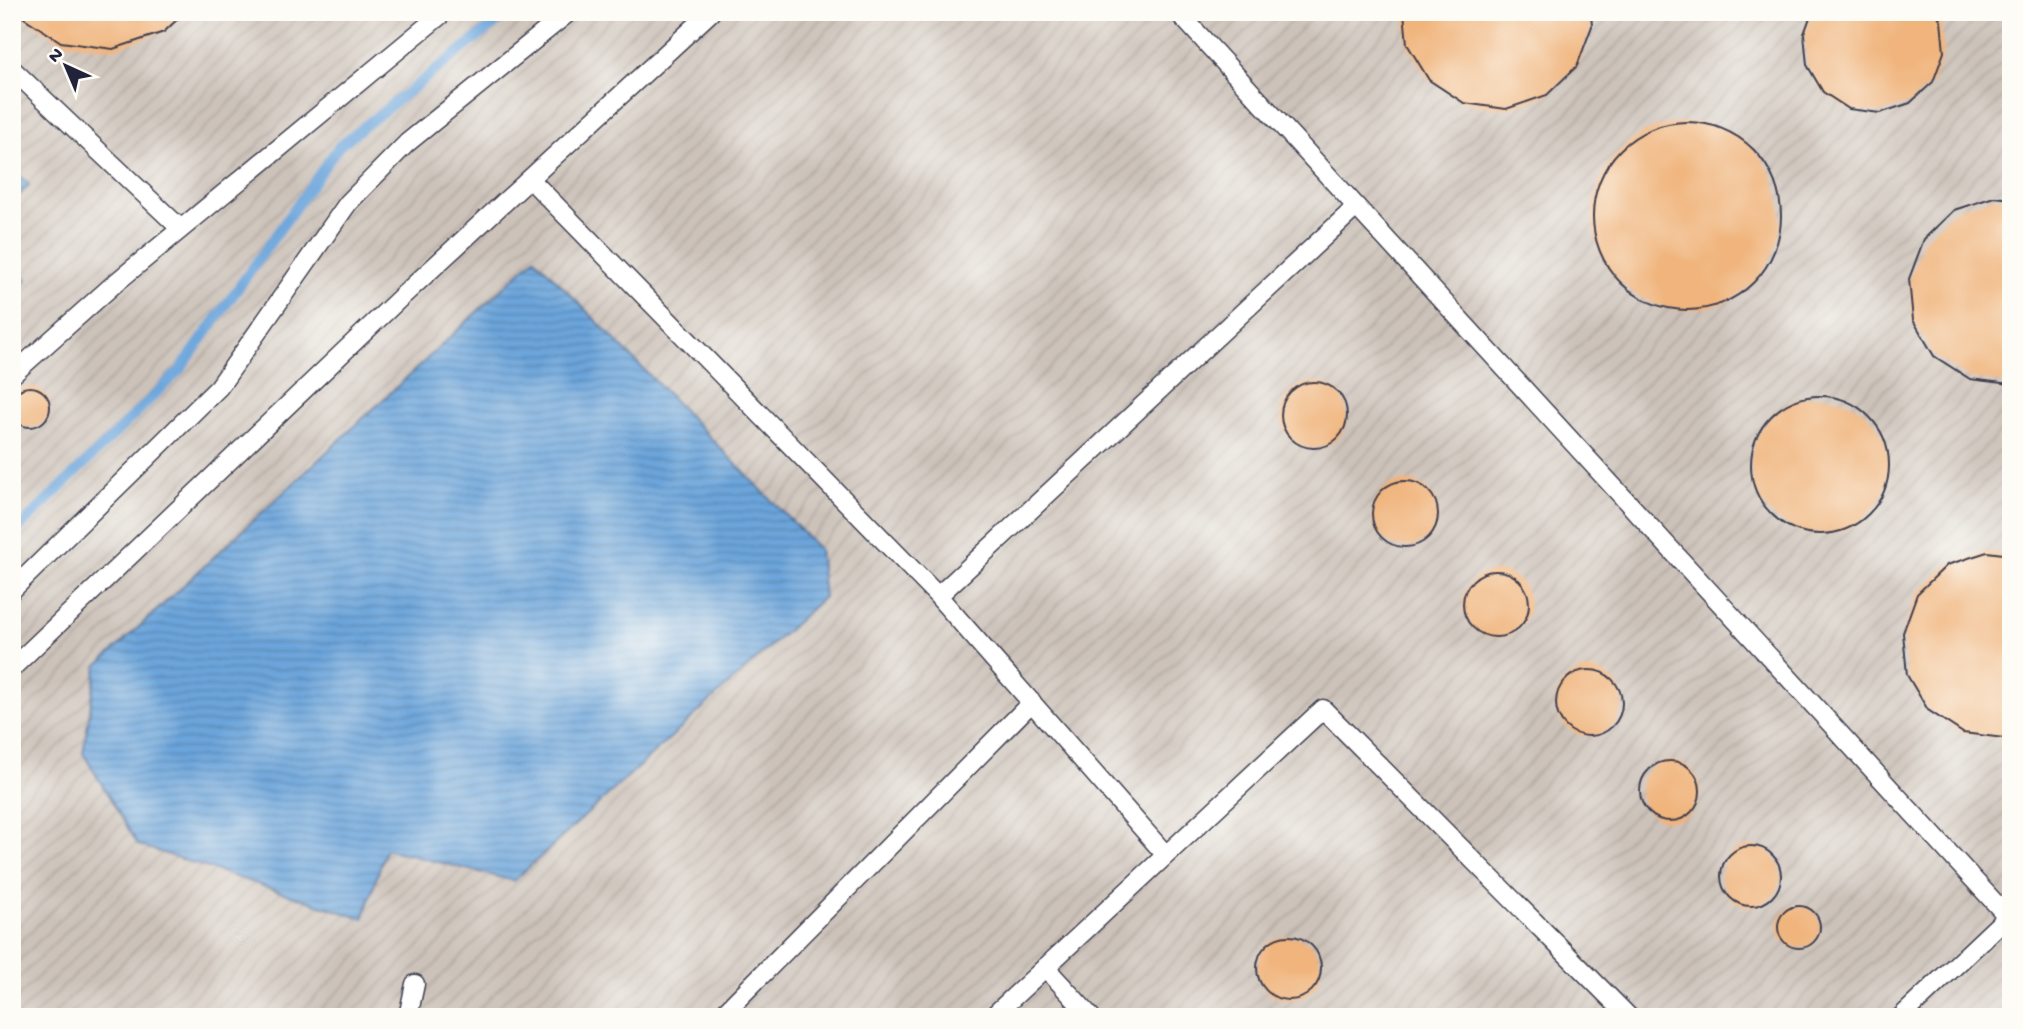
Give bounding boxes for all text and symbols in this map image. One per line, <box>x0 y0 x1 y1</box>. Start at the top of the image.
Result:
north arrow <box>32 32 102 102</box>
text: N <box>44 44 69 69</box>

